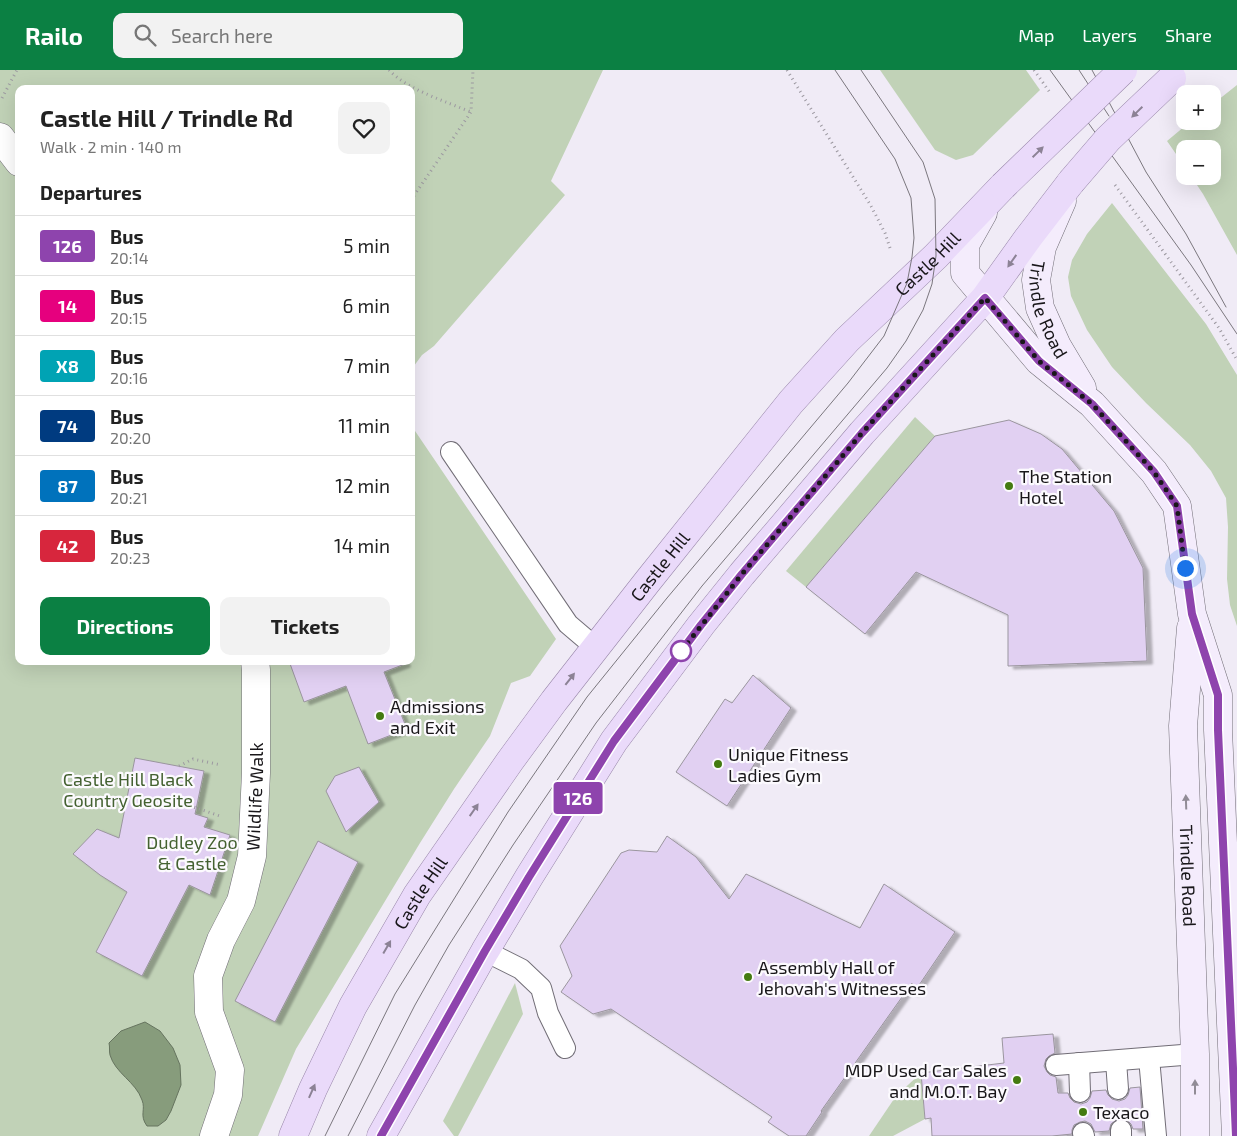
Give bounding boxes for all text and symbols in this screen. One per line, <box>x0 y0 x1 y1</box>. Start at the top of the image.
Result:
search box <box>113 13 463 58</box>
text: Railo <box>25 21 83 50</box>
icon: search <box>131 21 159 49</box>
text: Search here <box>171 24 273 47</box>
text: Map <box>1018 24 1054 46</box>
text: Layers <box>1082 24 1137 46</box>
text: Share <box>1165 24 1212 46</box>
map controls <box>1176 85 1221 185</box>
button: + <box>1176 85 1221 130</box>
button: heart <box>338 102 390 154</box>
text: Castle Hill / Trindle Rd <box>40 103 293 132</box>
one-way arrow <box>1131 106 1143 118</box>
text: Walk · 2 min · 140 m <box>40 137 182 156</box>
button: − <box>1176 140 1221 185</box>
one-way arrow <box>1032 146 1044 158</box>
text: Departures <box>40 181 142 204</box>
text: Bus <box>110 225 144 248</box>
street label: Castle Hill <box>890 226 965 300</box>
text: 5 min <box>343 234 390 257</box>
text: 126 <box>53 235 82 257</box>
text: 20:14 <box>110 248 149 267</box>
one-way arrow <box>1007 254 1017 268</box>
street label: Trindle Road <box>1025 259 1073 362</box>
text: Bus <box>110 285 144 308</box>
text: 6 min <box>342 294 390 317</box>
text: 14 <box>58 295 77 317</box>
text: 20:15 <box>110 308 147 327</box>
text: Bus <box>110 345 144 368</box>
text: 7 min <box>344 354 390 377</box>
text: X8 <box>56 355 79 377</box>
text: 20:16 <box>110 368 148 387</box>
text: Bus <box>110 405 144 428</box>
text: 11 min <box>338 414 390 437</box>
text: 74 <box>57 415 78 437</box>
text: 20:20 <box>110 428 151 447</box>
text: Bus <box>110 465 144 488</box>
place label: The Station Hotel <box>1019 465 1112 508</box>
text: 12 min <box>335 474 390 497</box>
text: 87 <box>57 475 78 497</box>
marker: The Station Hotel <box>1003 480 1015 492</box>
text: 20:21 <box>110 488 148 507</box>
text: Bus <box>110 525 144 548</box>
street label: Castle Hill <box>625 527 694 605</box>
text: 14 min <box>334 534 390 557</box>
text: 42 <box>57 535 78 557</box>
text: 20:23 <box>110 548 150 567</box>
your location <box>1173 556 1198 581</box>
button: Directions <box>40 597 210 655</box>
button: Tickets <box>220 597 390 655</box>
unlabelled marker <box>670 640 692 662</box>
one-way arrow <box>565 673 576 686</box>
place label: Admissions and Exit <box>390 695 484 738</box>
marker: Admissions and Exit <box>374 710 386 722</box>
street label: Wildlife Walk <box>241 742 267 851</box>
place label: Unique Fitness Ladies Gym <box>728 743 849 786</box>
marker: Unique Fitness Ladies Gym <box>712 758 724 770</box>
park label: Castle Hill Black Country Geosite <box>63 768 193 811</box>
line badge: 126 <box>549 782 607 814</box>
text: 126 <box>564 787 592 809</box>
one-way arrow <box>1182 794 1190 810</box>
one-way arrow <box>469 804 479 817</box>
street label: Trindle Road <box>1176 824 1201 927</box>
park label: Dudley Zoo & Castle <box>146 831 238 874</box>
street label: Castle Hill <box>389 851 452 933</box>
one-way arrow <box>383 940 391 955</box>
place label: Assembly Hall of Jehovah's Witnesses <box>758 956 926 999</box>
marker: Assembly Hall of Jehovah's Witnesses <box>742 971 754 983</box>
place label: MDP Used Car Sales and M.O.T. Bay <box>845 1059 1007 1102</box>
marker: MDP Used Car Sales and M.O.T. Bay <box>1011 1074 1023 1086</box>
one-way arrow <box>1191 1079 1199 1095</box>
one-way arrow <box>309 1084 317 1098</box>
place label: Texaco <box>1093 1101 1149 1123</box>
marker: Texaco <box>1077 1106 1089 1118</box>

